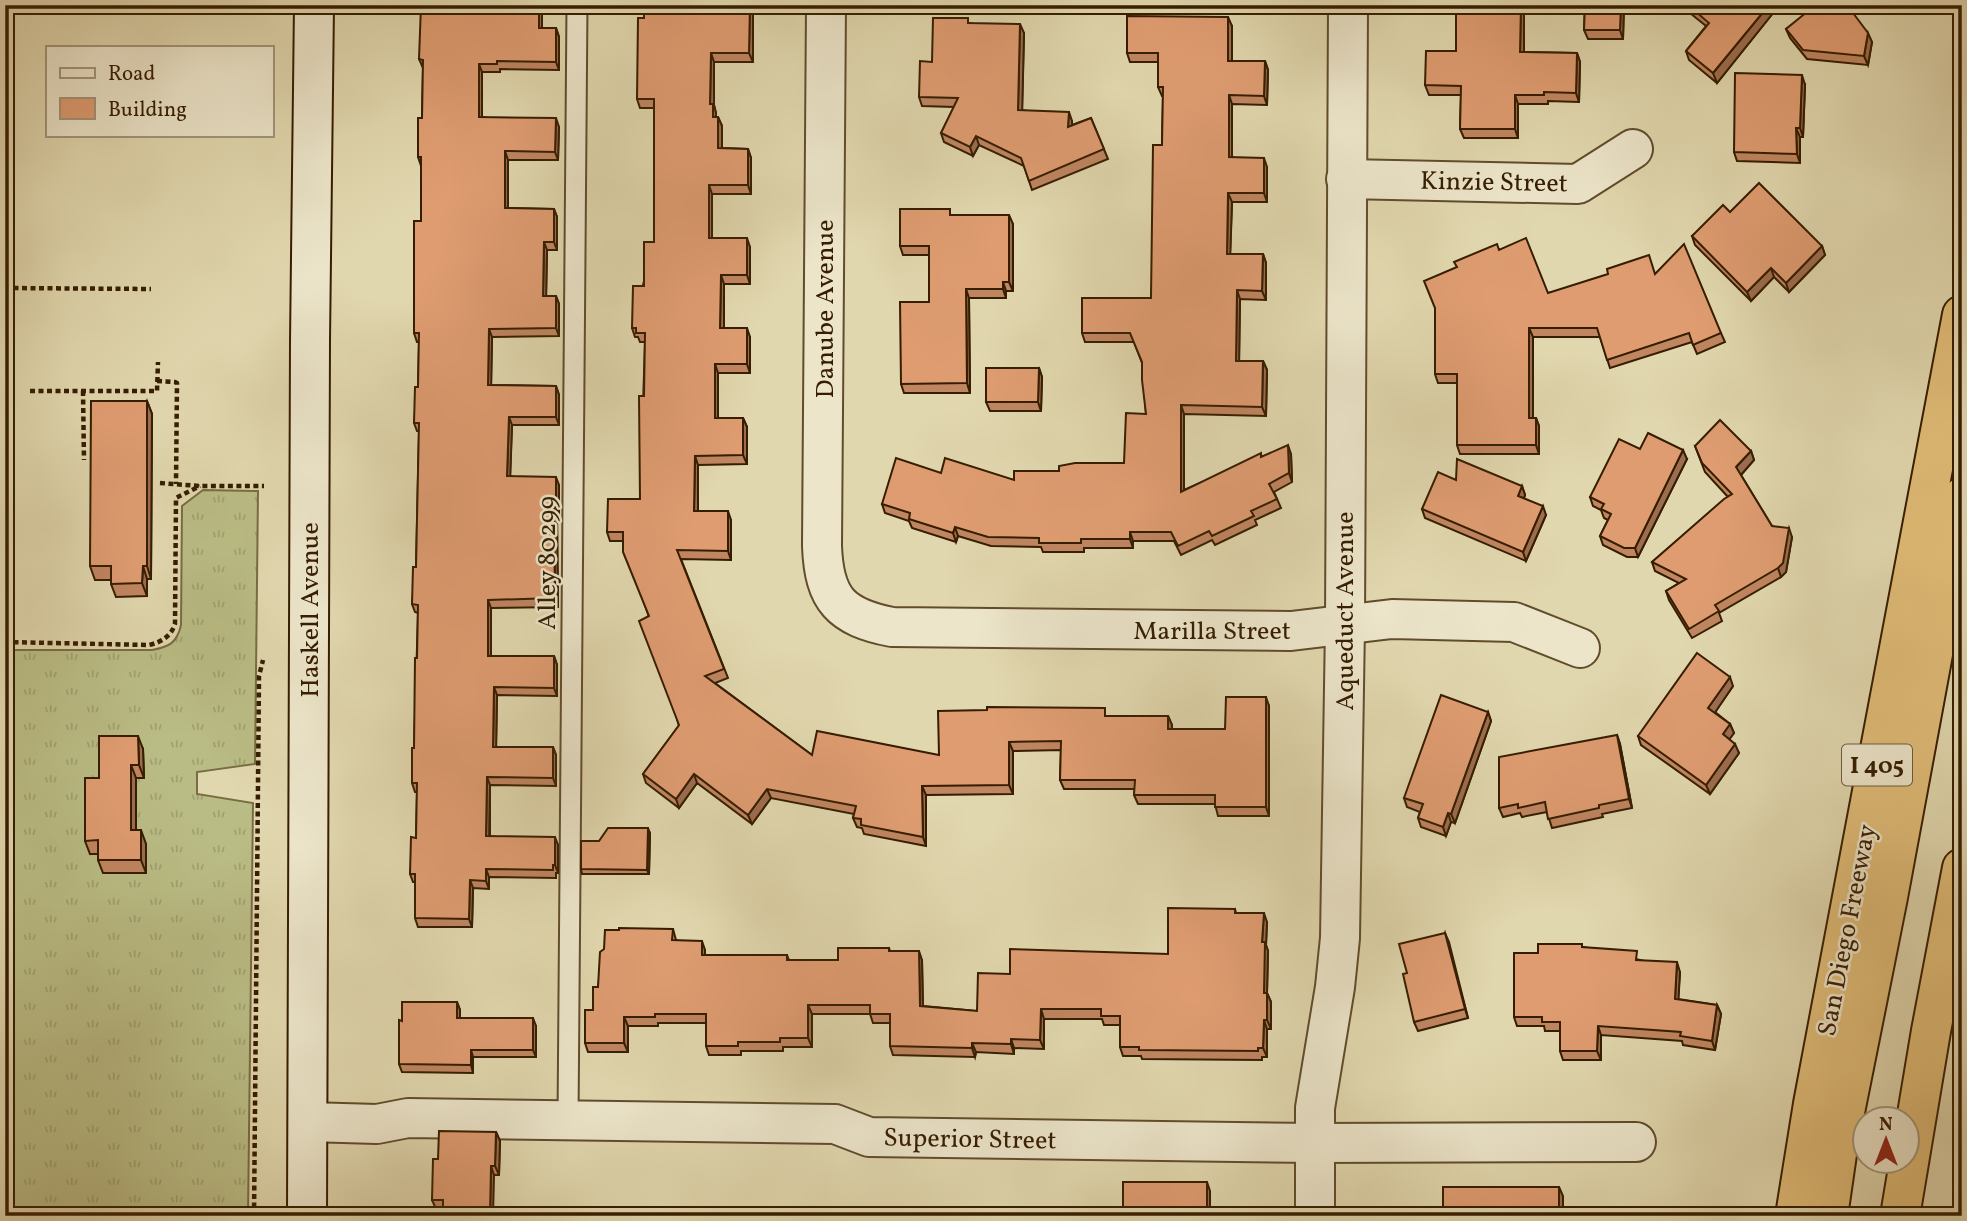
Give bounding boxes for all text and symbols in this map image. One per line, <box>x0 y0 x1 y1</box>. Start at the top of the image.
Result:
legend <box>46 46 273 136</box>
text: Road <box>108 60 155 89</box>
text: Building <box>108 96 187 125</box>
street label: Kinzie Street <box>1420 164 1568 202</box>
street label: Danube Avenue <box>808 220 844 398</box>
street label: Alley 80299 <box>530 496 566 630</box>
street label: Aqueduct Avenue <box>1328 511 1364 711</box>
street label: Haskell Avenue <box>293 522 329 698</box>
street label: Marilla Street <box>1133 614 1291 650</box>
road number: I 405 <box>1842 744 1912 786</box>
street label: San Diego Freeway <box>1810 821 1886 1039</box>
north arrow <box>1852 1106 1922 1176</box>
text: N <box>1879 1112 1893 1138</box>
street label: Superior Street <box>883 1120 1057 1160</box>

